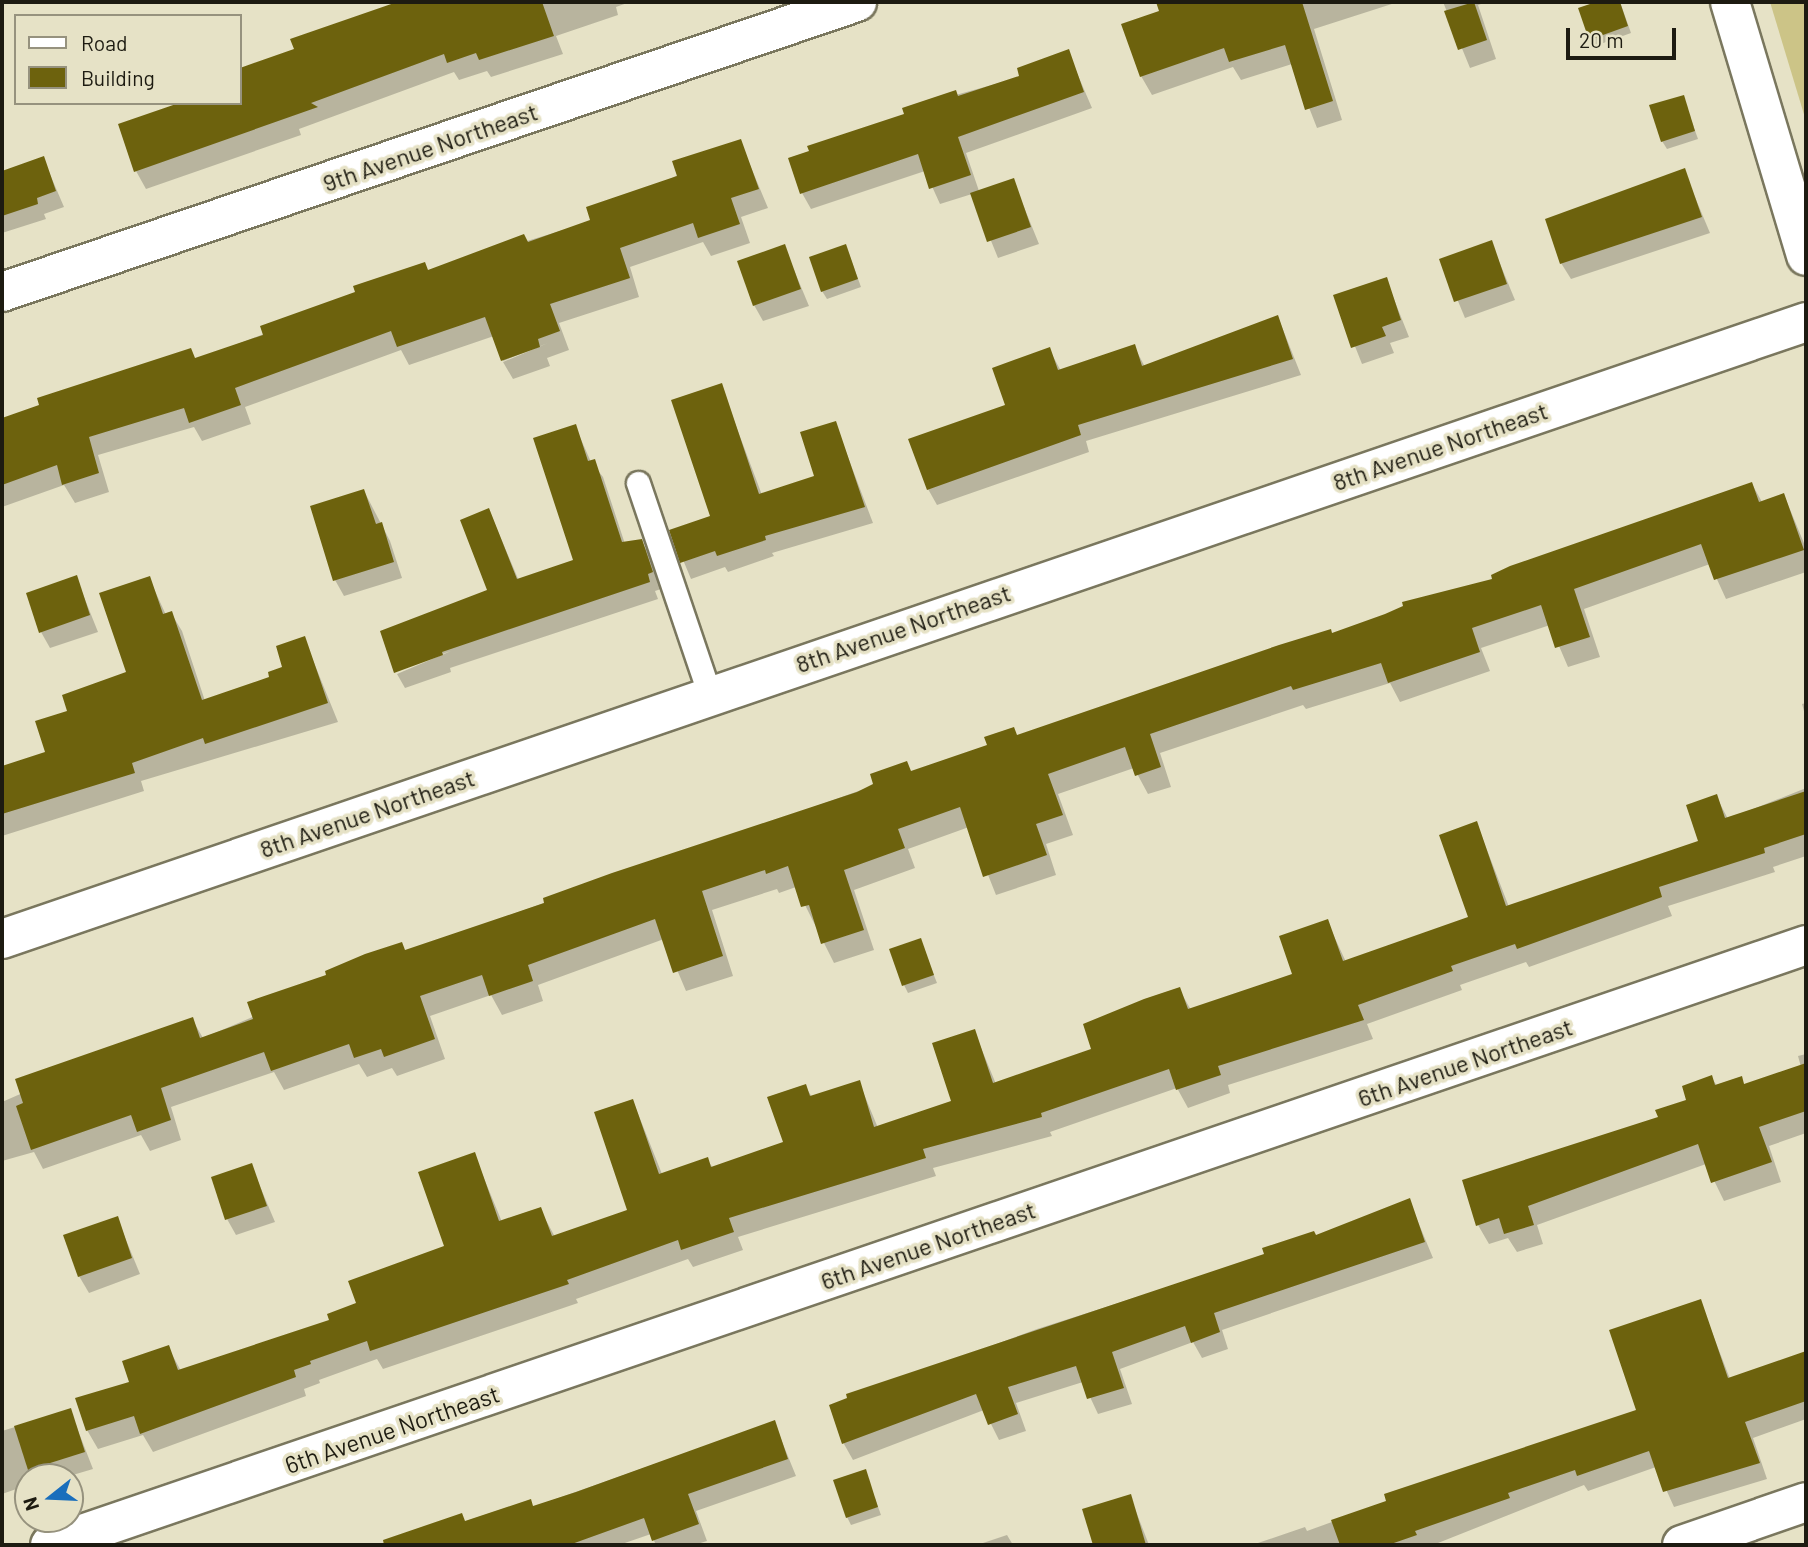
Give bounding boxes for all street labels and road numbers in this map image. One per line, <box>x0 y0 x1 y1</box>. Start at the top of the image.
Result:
street label: 9th Avenue Northeast <box>319 97 541 197</box>
street label: 8th Avenue Northeast <box>1329 396 1551 496</box>
street label: 8th Avenue Northeast <box>792 578 1014 678</box>
street label: 8th Avenue Northeast <box>256 763 478 863</box>
street label: 6th Avenue Northeast <box>1354 1012 1576 1112</box>
street label: 6th Avenue Northeast <box>817 1195 1039 1295</box>
street label: 6th Avenue Northeast <box>281 1379 503 1479</box>

